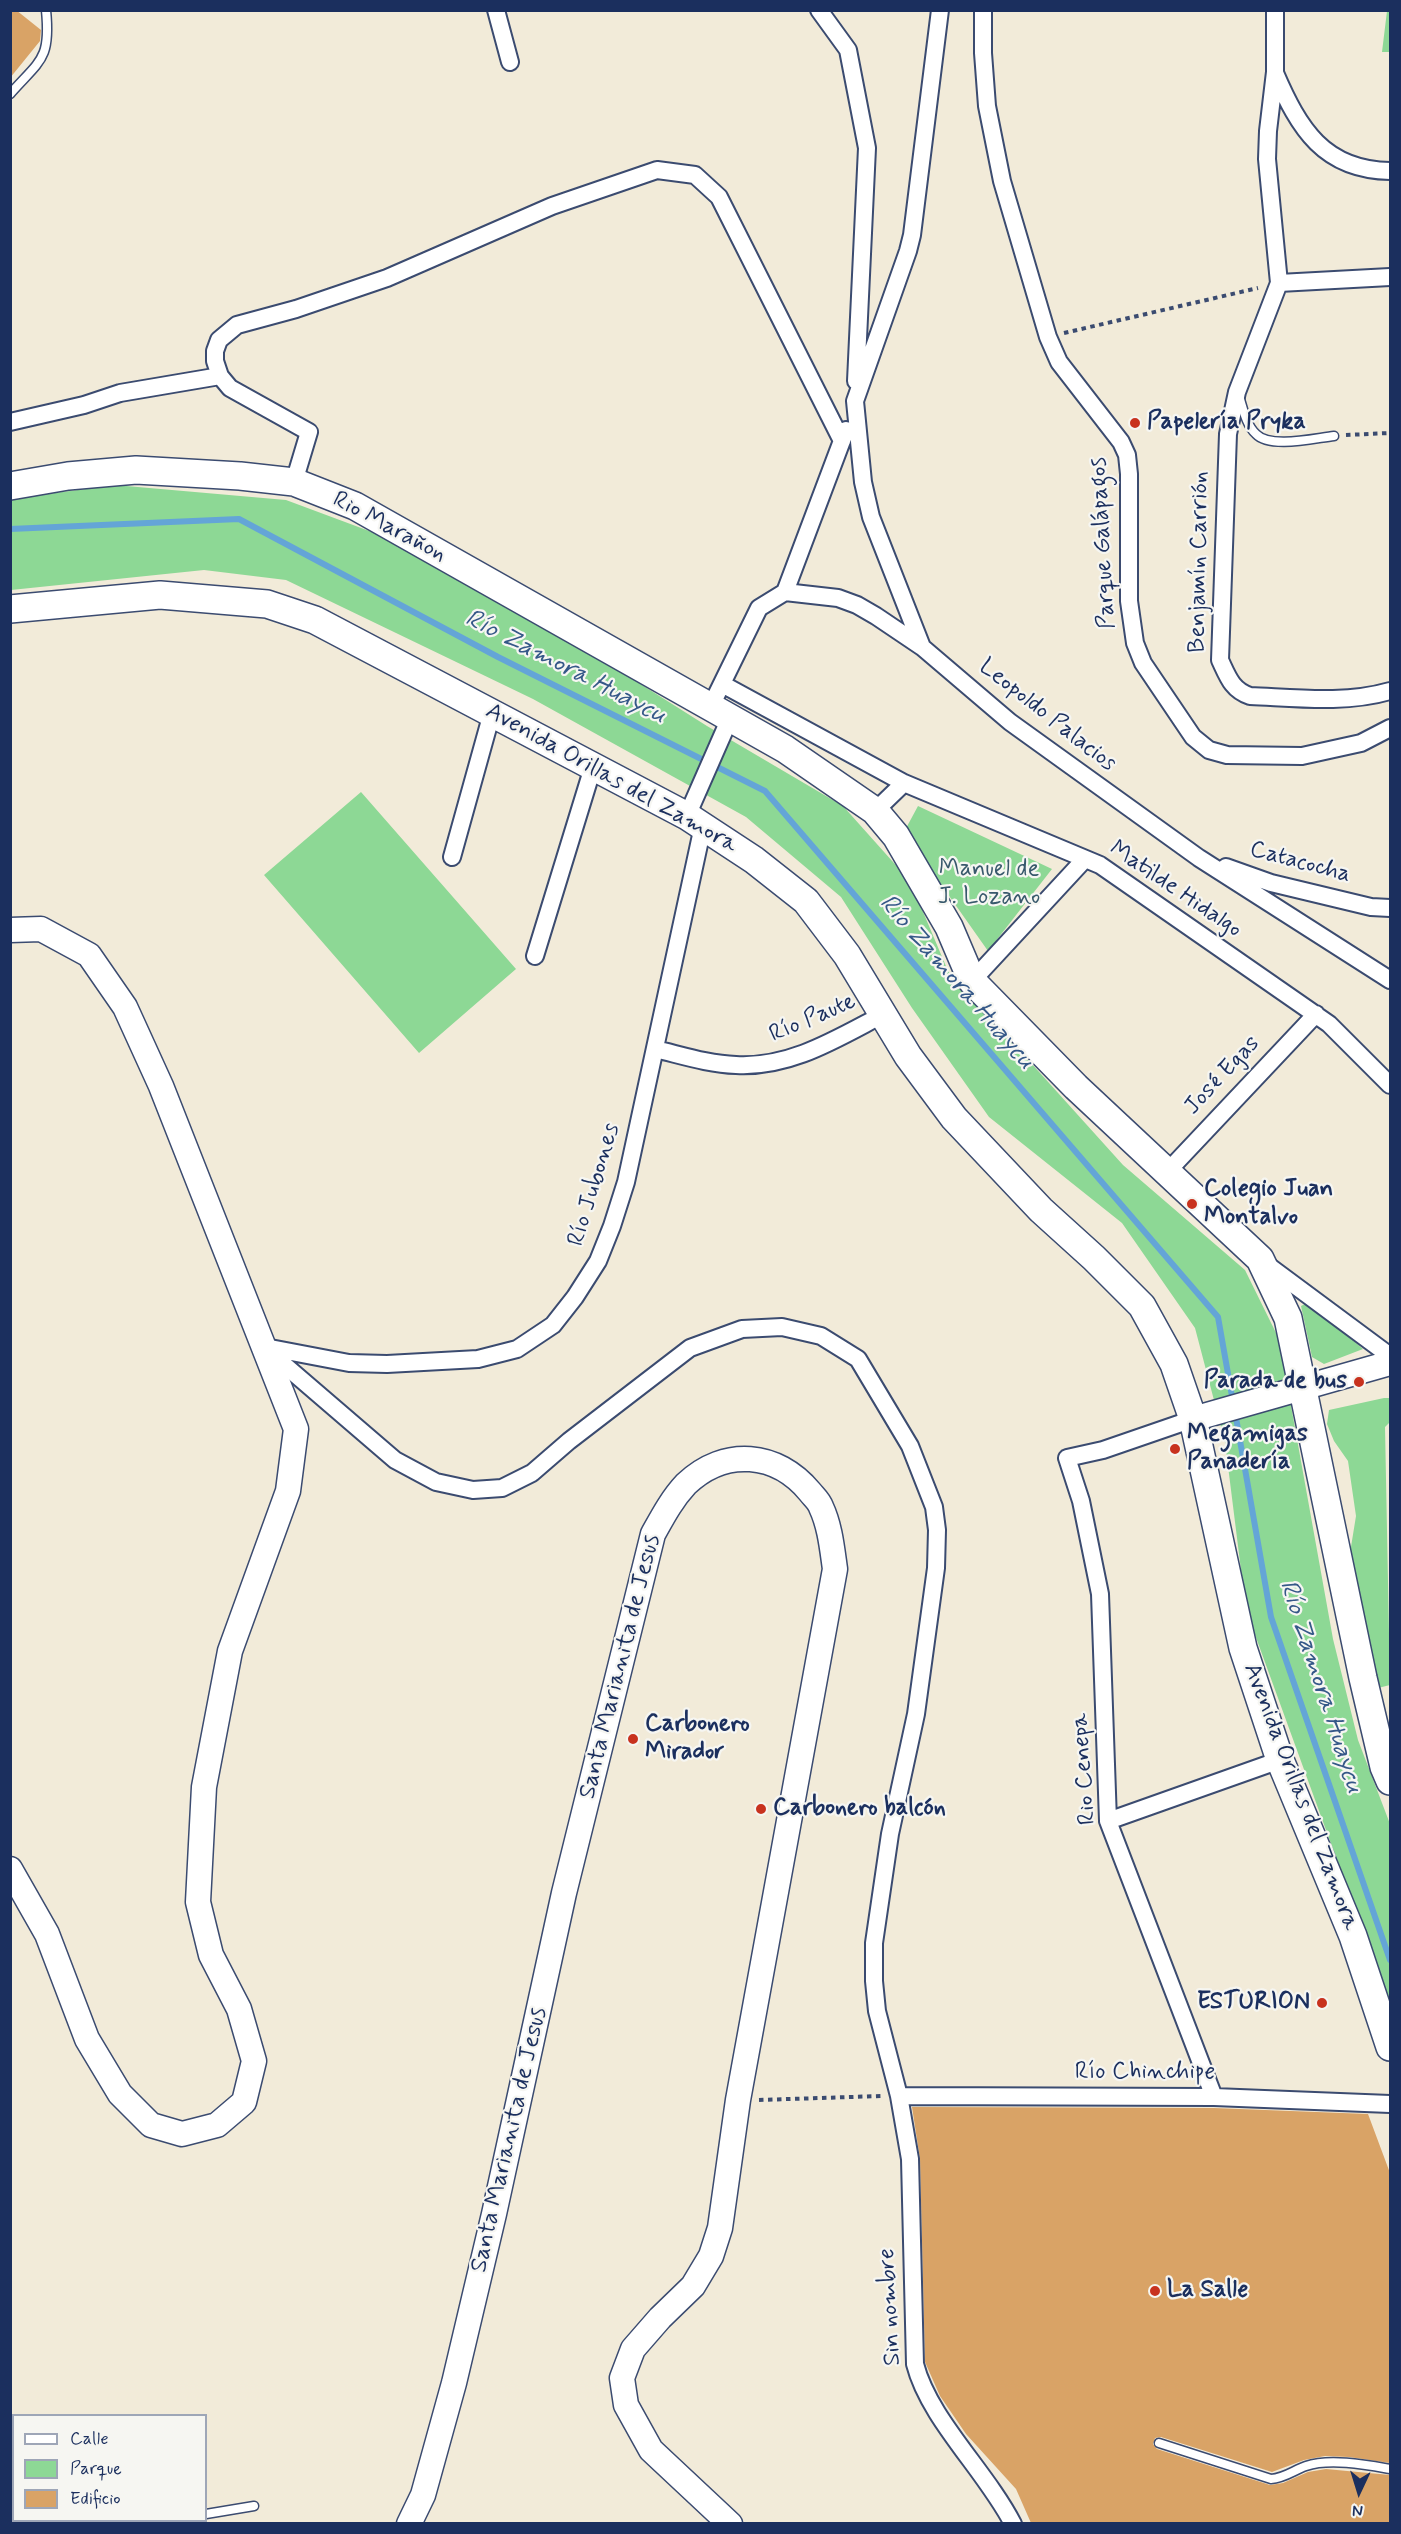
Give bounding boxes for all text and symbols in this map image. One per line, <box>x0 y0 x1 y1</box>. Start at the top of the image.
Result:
place label: Papelería Pryka <box>1147 409 1306 437</box>
marker: Papelería Pryka <box>1128 416 1142 430</box>
street label: Parque Galápagos <box>1085 456 1123 630</box>
street label: Benjamín Carrión <box>1184 471 1216 653</box>
street label: Rio Marañon <box>327 486 451 570</box>
water label: Río Zamora Huaycu <box>459 604 671 732</box>
street label: Leopoldo Palacios <box>972 653 1122 779</box>
street label: Avenida Orillas del Zamora <box>480 698 742 860</box>
street label: Matilde Hidalgo <box>1103 835 1247 945</box>
street label: Catacocha <box>1246 836 1354 890</box>
park label: Manuel de J. Lozano <box>938 856 1040 912</box>
water label: Río Zamora Huaycu <box>871 889 1041 1077</box>
street label: Río Paute <box>765 988 861 1050</box>
street label: José Egas <box>1179 1030 1267 1122</box>
street label: Río Jubones <box>563 1120 627 1250</box>
place label: Colegio Juan Montalvo <box>1204 1176 1333 1232</box>
marker: Colegio Juan Montalvo <box>1185 1197 1199 1211</box>
place label: Parada de bus <box>1204 1368 1347 1396</box>
marker: Parada de bus <box>1352 1375 1366 1389</box>
place label: Megamigas Panadería <box>1187 1421 1308 1477</box>
marker: Megamigas Panadería <box>1168 1442 1182 1456</box>
street label: Santa Marianita de Jesus <box>574 1532 668 1802</box>
water label: Río Zamora Huaycu <box>1271 1577 1369 1797</box>
street label: Avenida Orillas del Zamora <box>1236 1660 1364 1934</box>
place label: Carbonero Mirador <box>645 1711 750 1767</box>
street label: Rio Cenepa <box>1067 1712 1103 1826</box>
marker: Carbonero Mirador <box>626 1732 640 1746</box>
place label: Carbonero balcón <box>773 1795 946 1823</box>
marker: Carbonero balcón <box>754 1802 768 1816</box>
place label: ESTURION <box>1197 1989 1310 2017</box>
marker: ESTURION <box>1315 1996 1329 2010</box>
street label: Santa Marianita de Jesus <box>465 2005 555 2275</box>
street label: Río Chinchipe <box>1075 2059 1215 2087</box>
street label: Sin nombre <box>874 2247 908 2367</box>
place label: La Salle <box>1167 2277 1248 2305</box>
marker: La Salle <box>1148 2284 1162 2298</box>
legend <box>12 2414 207 2522</box>
text: Calle <box>70 2427 109 2451</box>
text: Parque <box>70 2457 122 2481</box>
north arrow <box>1329 2462 1389 2522</box>
text: Edificio <box>70 2487 121 2511</box>
text: N <box>1352 2500 1364 2521</box>

